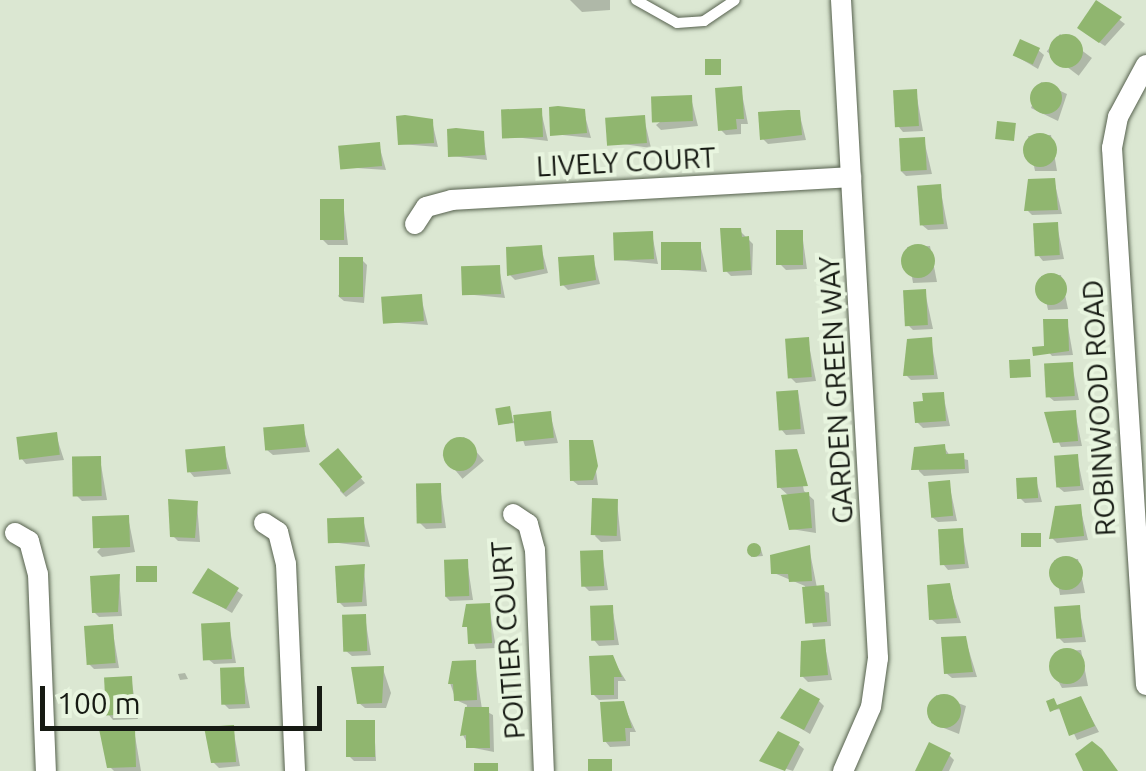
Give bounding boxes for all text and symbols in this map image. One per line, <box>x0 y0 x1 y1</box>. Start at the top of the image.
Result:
street label: LIVELY COURT <box>535 141 717 183</box>
street label: GARDEN GREEN WAY <box>812 255 860 525</box>
street label: ROBINWOOD ROAD <box>1076 279 1122 537</box>
street label: POITIER COURT <box>484 540 532 740</box>
scale bar <box>45 666 328 728</box>
text: 100 m <box>57 686 141 720</box>

